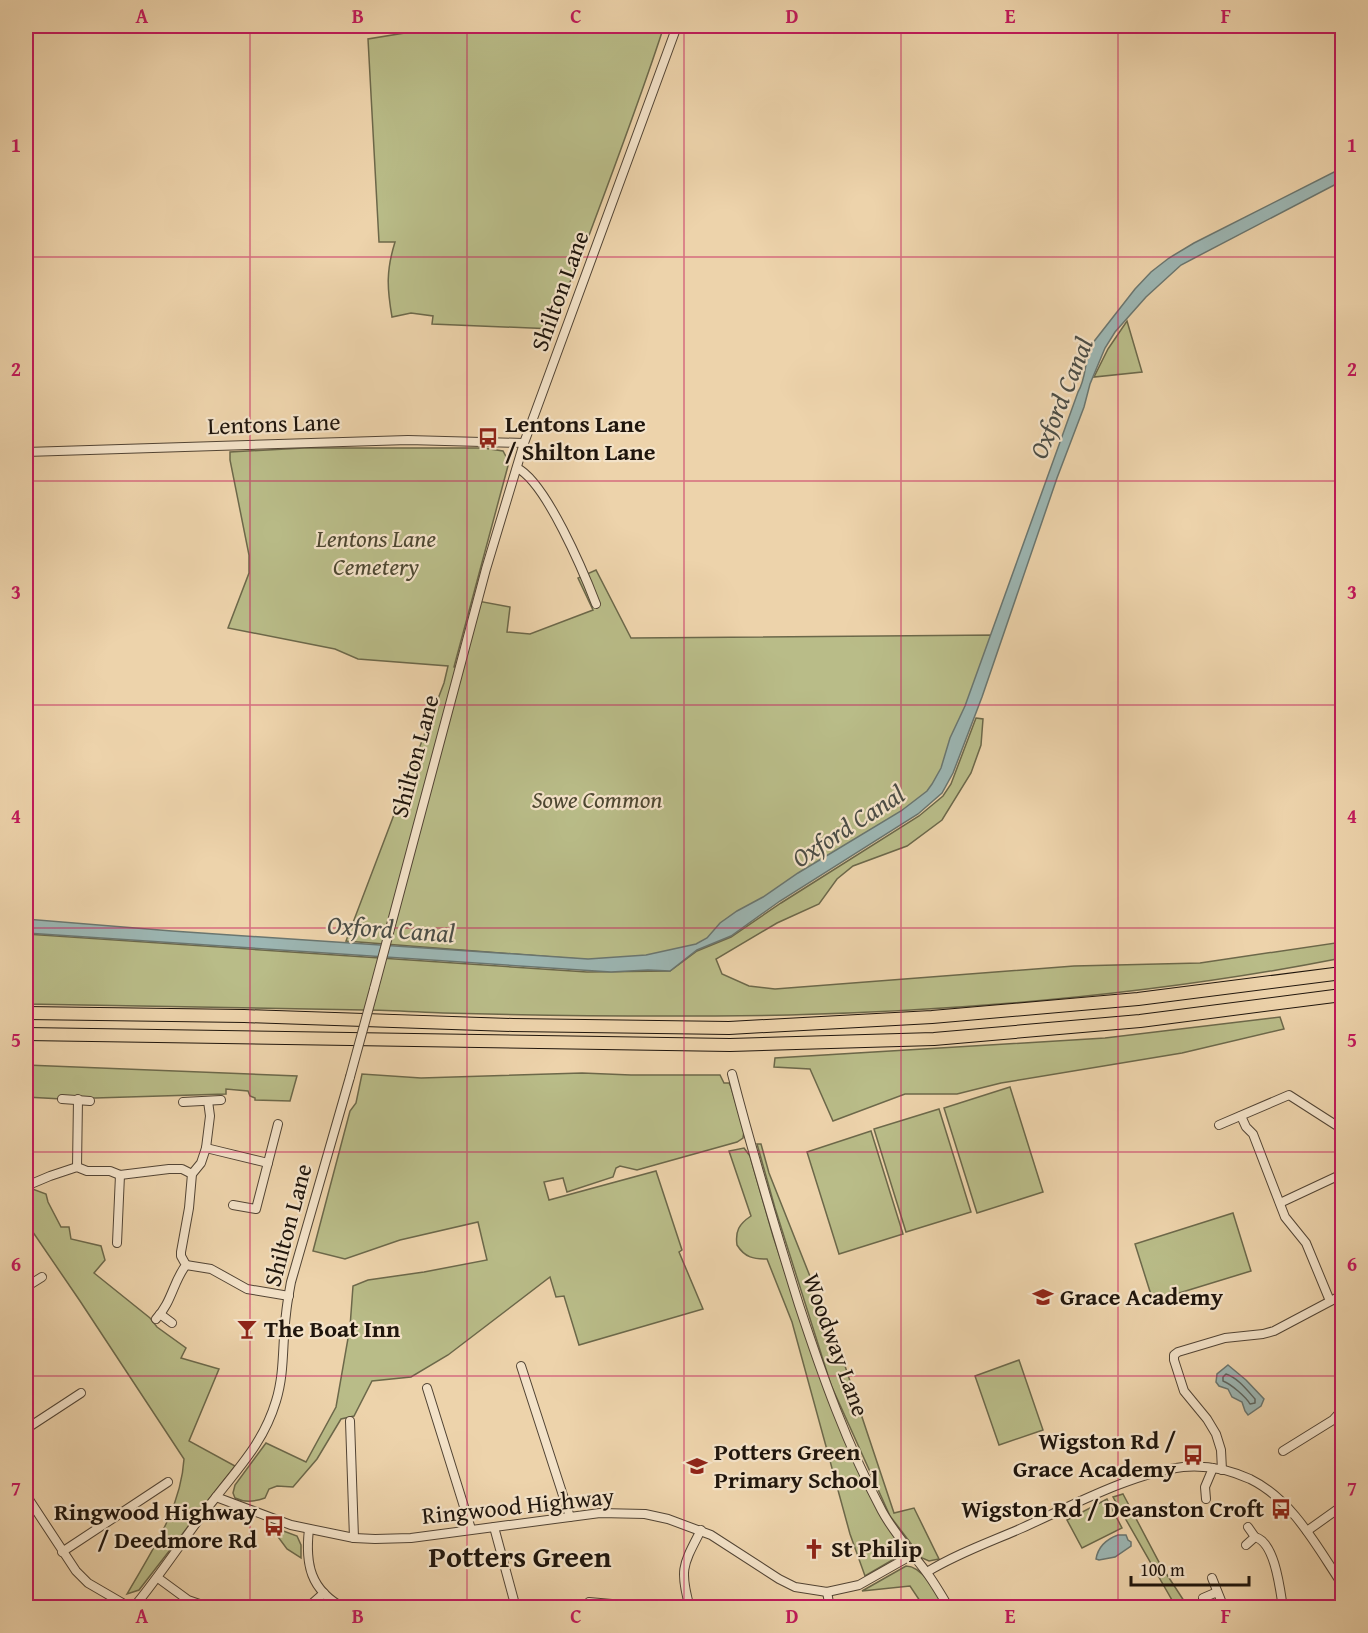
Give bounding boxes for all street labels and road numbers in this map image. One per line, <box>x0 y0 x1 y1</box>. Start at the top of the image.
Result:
street label: Shilton Lane <box>522 226 598 356</box>
street label: Lentons Lane <box>207 404 341 443</box>
street label: Shilton Lane <box>381 691 448 821</box>
street label: Shilton Lane <box>254 1160 321 1290</box>
street label: Woodway Lane <box>794 1268 879 1421</box>
street label: Ringwood Highway <box>420 1478 616 1533</box>

